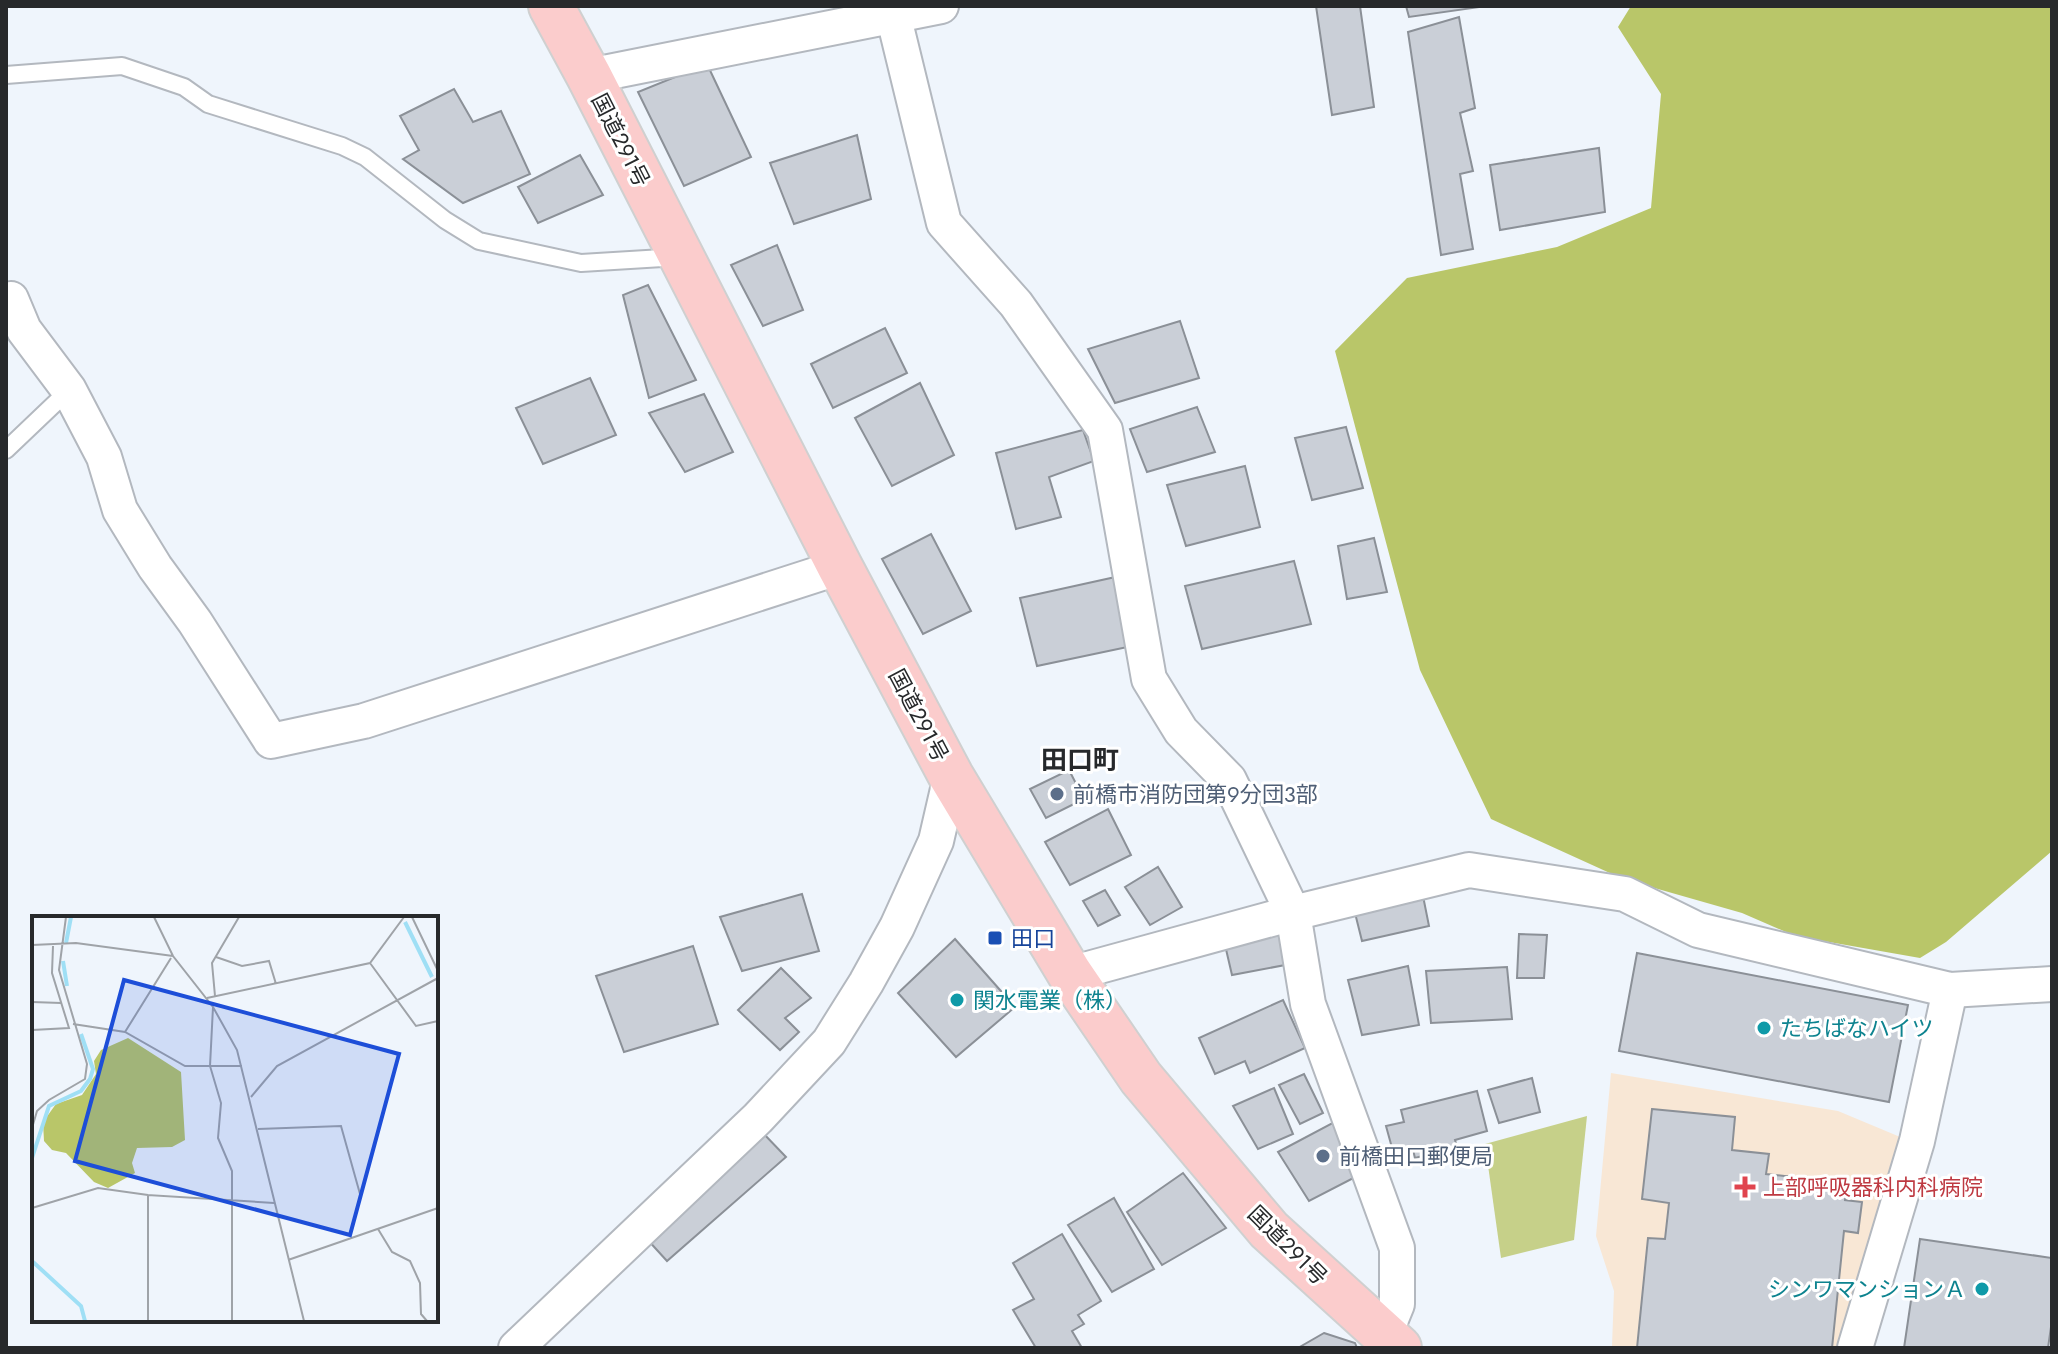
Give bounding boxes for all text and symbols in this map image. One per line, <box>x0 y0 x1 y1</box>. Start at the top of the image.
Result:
street label: 国道291号 <box>584 88 658 192</box>
street label: 国道291号 <box>881 663 957 767</box>
district label: 田口町 <box>1041 741 1119 779</box>
place label: 前橋市消防団第9分団3部 <box>1073 778 1318 810</box>
marker: 前橋市消防団第9分団3部 <box>1048 785 1066 803</box>
inset map <box>32 916 438 1322</box>
place label: 田口 <box>1011 922 1055 954</box>
marker: 田口 <box>986 929 1004 947</box>
place label: 関水電業（株） <box>973 984 1127 1016</box>
marker: 関水電業（株） <box>948 991 966 1009</box>
place label: たちばなハイツ <box>1780 1012 1934 1044</box>
marker: たちばなハイツ <box>1755 1019 1773 1037</box>
place label: 前橋田口郵便局 <box>1339 1140 1493 1172</box>
marker: 前橋田口郵便局 <box>1314 1147 1332 1165</box>
place label: 上部呼吸器科内科病院 <box>1763 1171 1983 1203</box>
marker: 上部呼吸器科内科病院 <box>1734 1176 1756 1198</box>
street label: 国道291号 <box>1241 1198 1335 1292</box>
place label: シンワマンションＡ <box>1768 1273 1966 1305</box>
marker: シンワマンションＡ <box>1973 1280 1991 1298</box>

